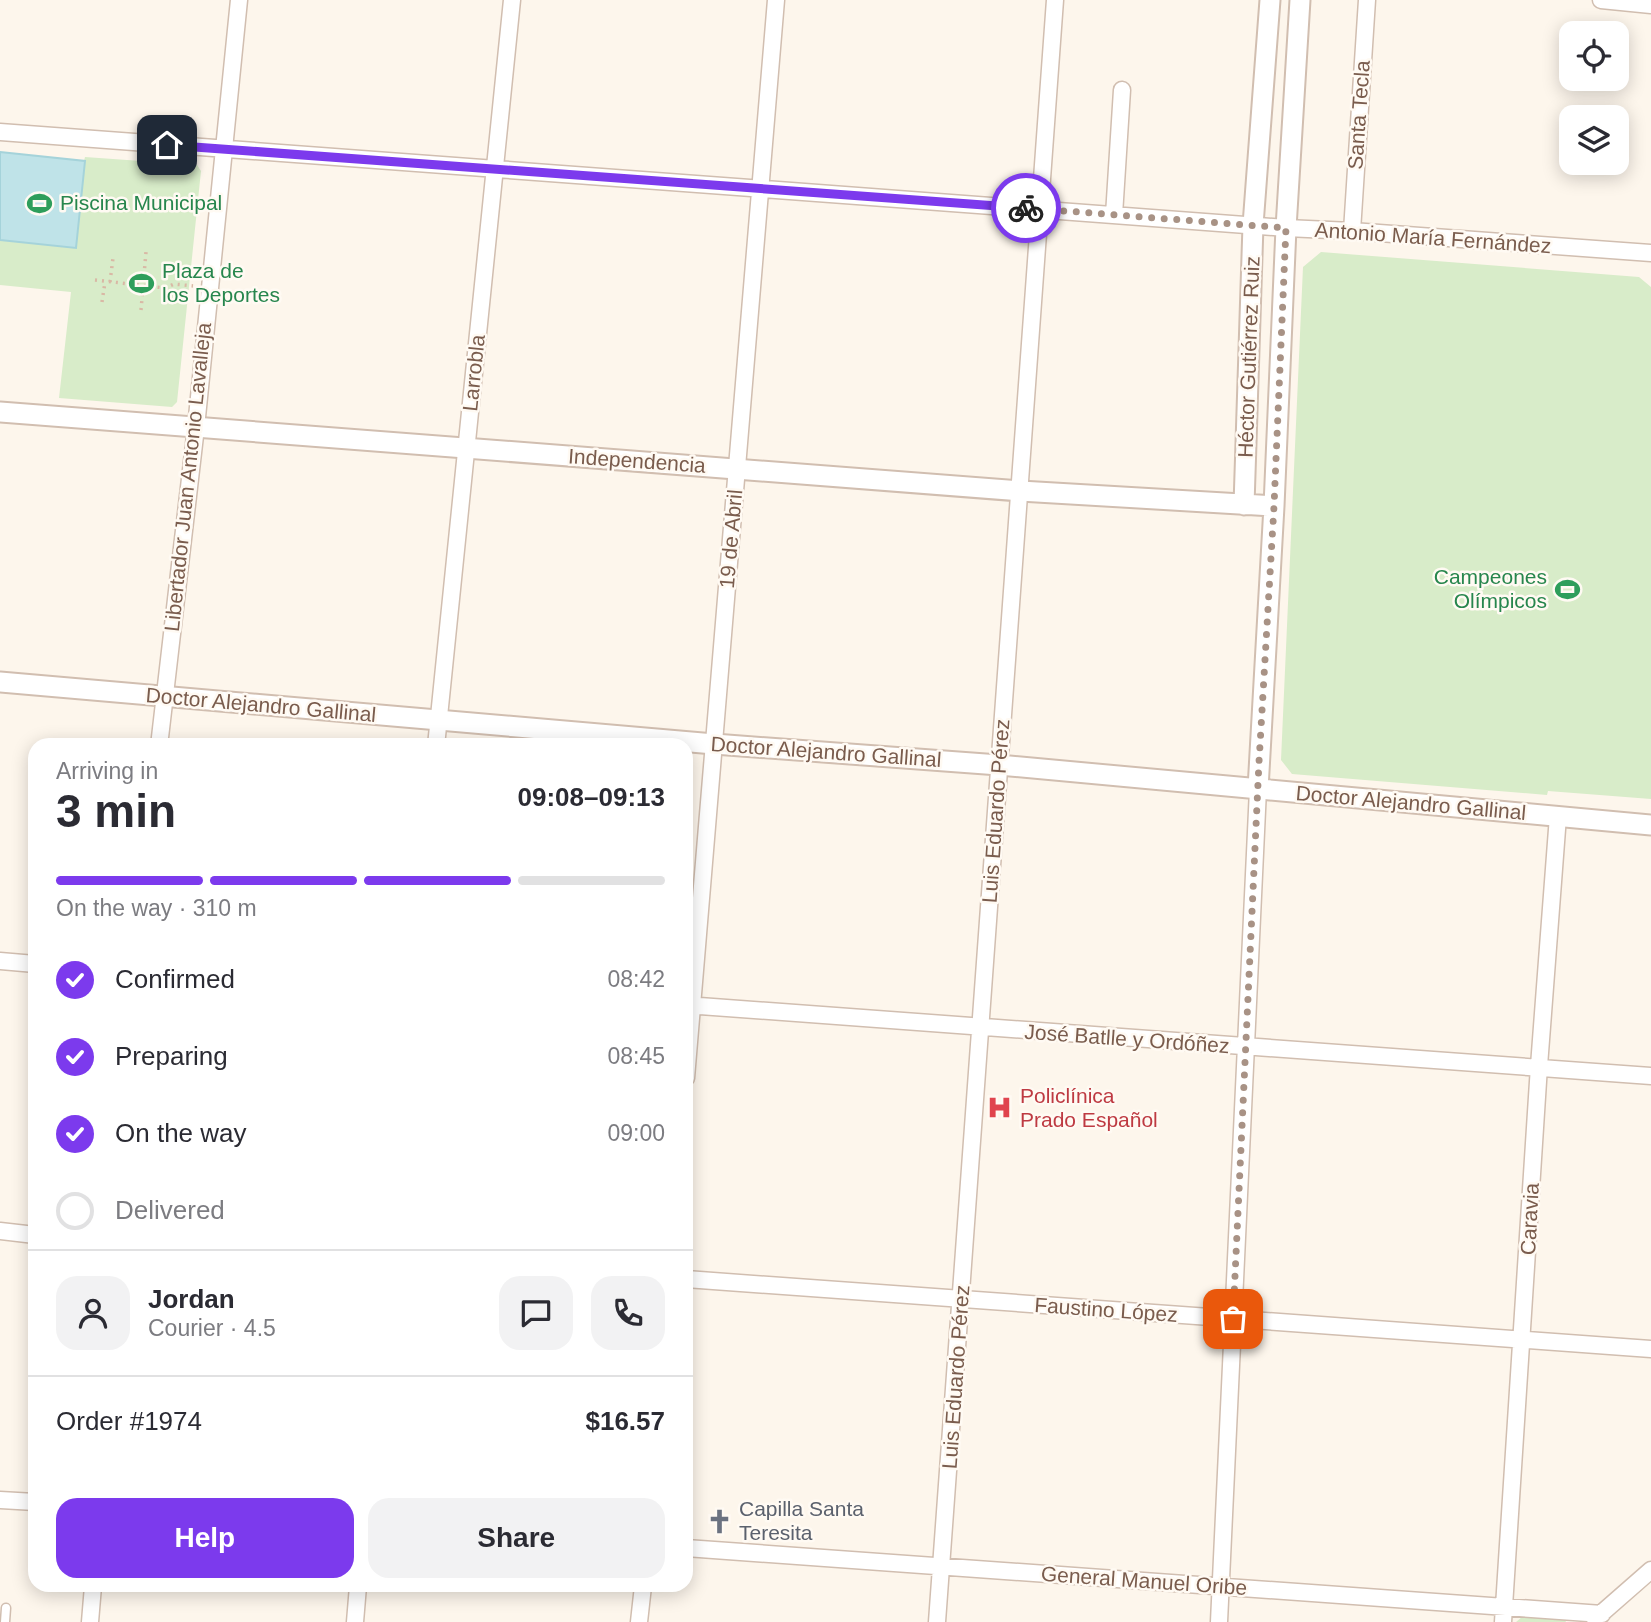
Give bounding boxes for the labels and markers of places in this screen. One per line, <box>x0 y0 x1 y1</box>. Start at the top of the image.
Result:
pin <box>137 115 197 175</box>
sports icon: Piscina Municipal <box>26 189 54 217</box>
place label: Piscina Municipal <box>60 191 222 214</box>
place label: Plaza de los Deportes <box>162 259 280 306</box>
sports icon: Plaza de los Deportes <box>128 269 156 297</box>
place label: Campeones Olímpicos <box>1434 565 1547 612</box>
sports icon: Campeones Olímpicos <box>1553 575 1581 603</box>
place label: Policlínica Prado Español <box>1020 1084 1158 1131</box>
hospital icon: Policlínica Prado Español <box>986 1094 1014 1122</box>
pin <box>1203 1289 1263 1349</box>
place label: Capilla Santa Teresita <box>739 1497 864 1544</box>
church icon: Capilla Santa Teresita <box>705 1507 733 1535</box>

